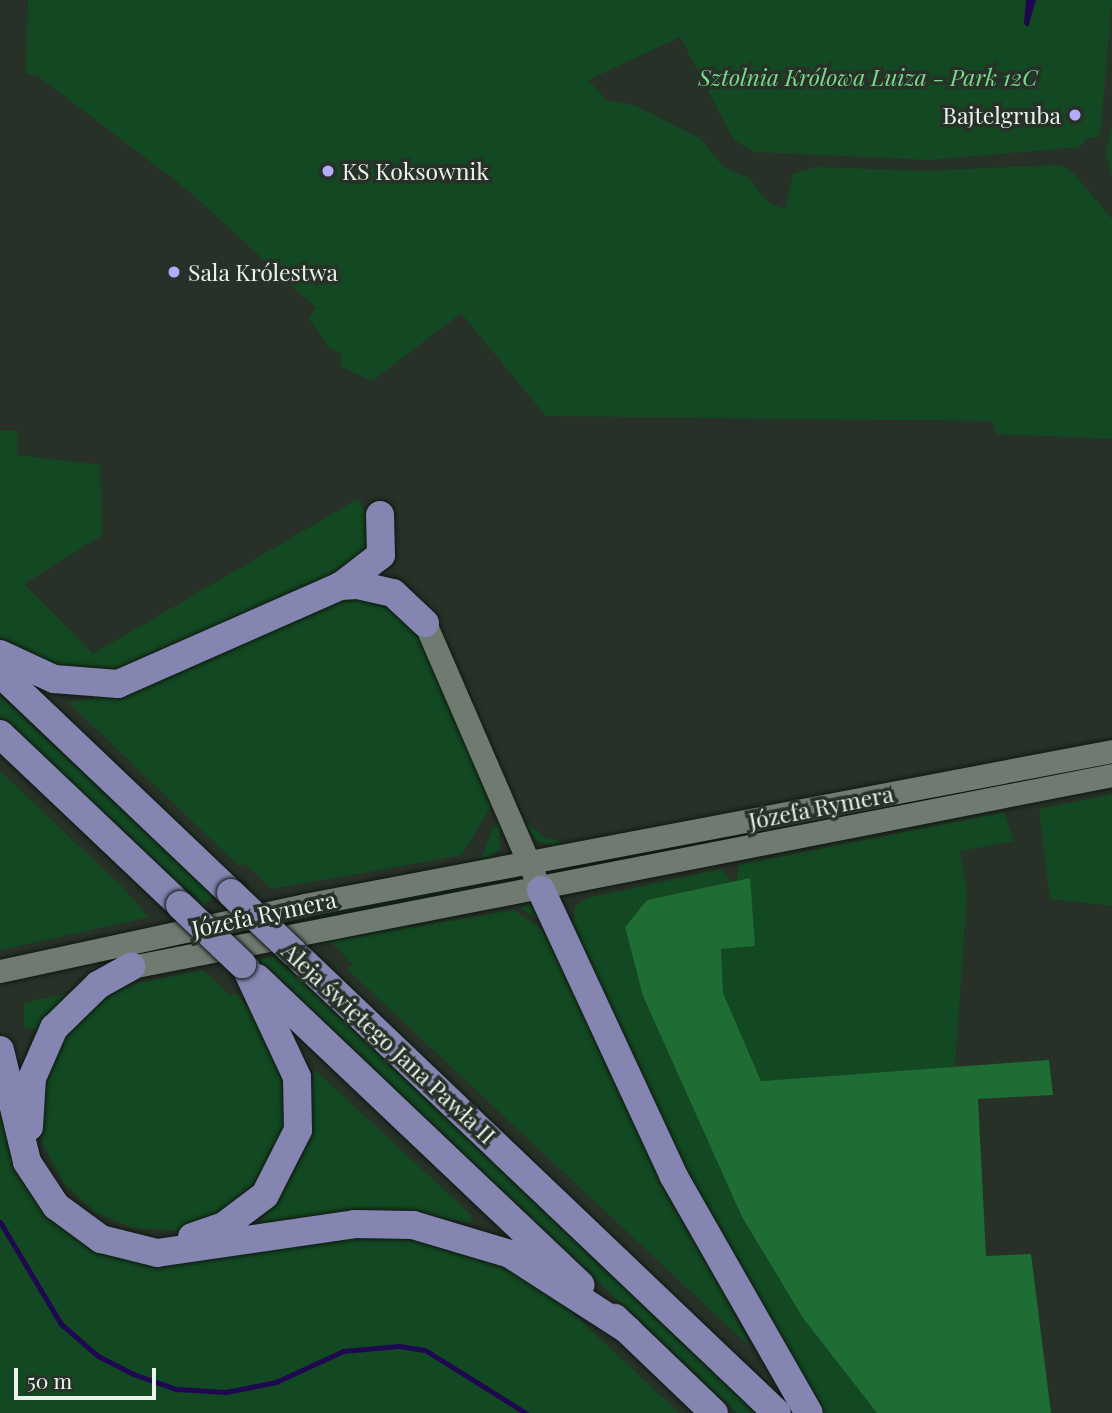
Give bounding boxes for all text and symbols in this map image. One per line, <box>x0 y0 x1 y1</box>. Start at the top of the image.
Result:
park label: Sztolnia Królowa Luiza - Park 12C <box>698 63 1038 91</box>
place label: Bajtelgruba <box>943 101 1061 129</box>
marker: Bajtelgruba <box>1067 107 1083 123</box>
place label: KS Koksownik <box>342 157 489 185</box>
marker: KS Koksownik <box>320 163 336 179</box>
place label: Sala Królestwa <box>188 258 338 286</box>
marker: Sala Królestwa <box>166 264 182 280</box>
street label: Józefa Rymera <box>746 779 896 835</box>
street label: Józefa Rymera <box>189 885 339 943</box>
street label: Aleja świętego Jana Pawła II <box>276 937 502 1149</box>
scale bar <box>18 1354 159 1398</box>
text: 50 m <box>27 1366 72 1394</box>

